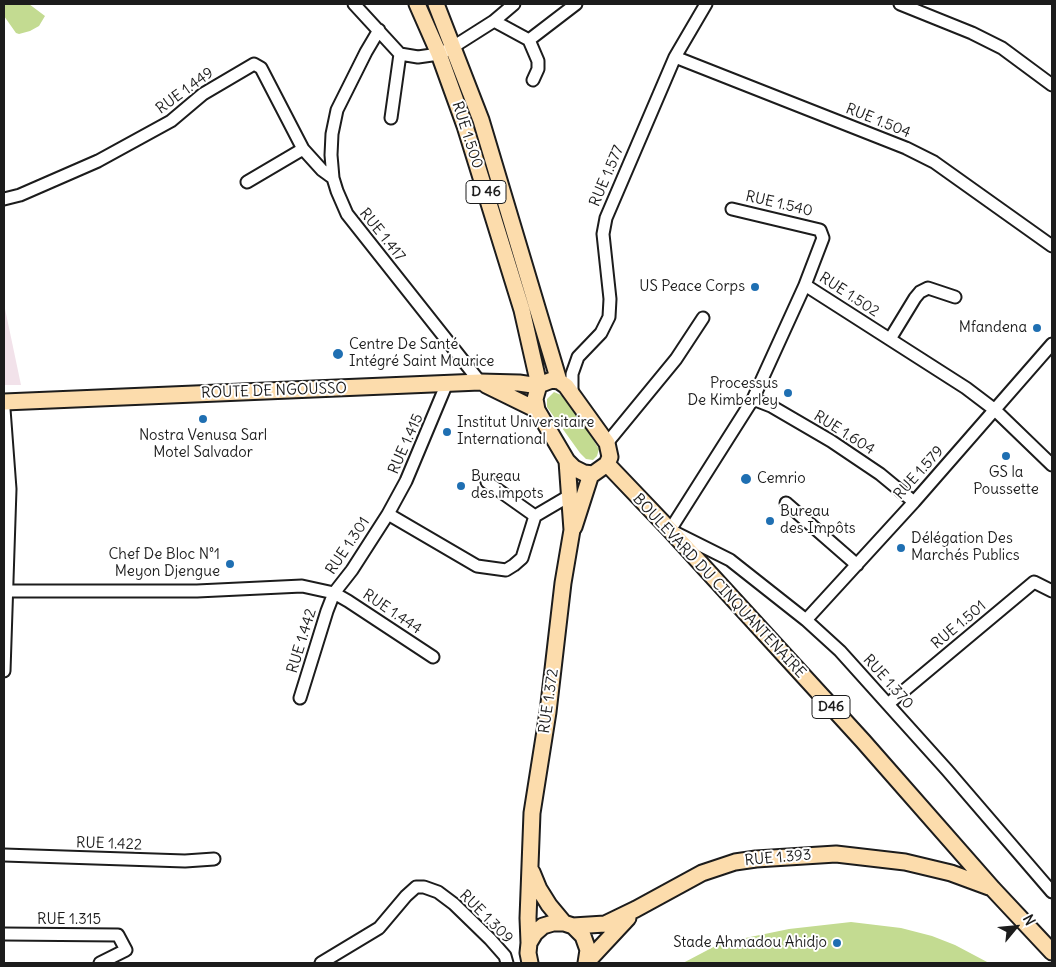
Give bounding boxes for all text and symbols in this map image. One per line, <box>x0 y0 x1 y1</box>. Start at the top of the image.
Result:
street label: RUE 1.449 <box>153 64 217 118</box>
street label: RUE 1.500 <box>448 99 486 171</box>
street label: RUE 1.504 <box>843 100 913 142</box>
street label: RUE 1.577 <box>586 143 628 209</box>
road number: D 46 <box>466 180 506 203</box>
street label: RUE 1.540 <box>744 188 814 220</box>
street label: RUE 1.417 <box>355 205 409 265</box>
street label: RUE 1.502 <box>816 269 882 321</box>
place label: US Peace Corps <box>639 278 745 296</box>
marker: US Peace Corps <box>749 281 761 293</box>
place label: Mfandena <box>959 319 1027 337</box>
marker: Mfandena <box>1031 322 1043 334</box>
place label: Centre De Santé Intégré Saint Maurice <box>349 336 494 371</box>
marker: Centre De Santé Intégré Saint Maurice <box>331 347 345 361</box>
place label: Processus De Kimberley <box>687 375 778 410</box>
street label: ROUTE DE NGOUSSO <box>201 379 347 403</box>
marker: Processus De Kimberley <box>782 387 794 399</box>
street label: RUE 1.604 <box>810 407 878 459</box>
street label: RUE 1.415 <box>385 411 427 477</box>
marker: Nostra Venusa Sarl Motel Salvador <box>197 413 209 425</box>
place label: Institut Universitaire International <box>457 414 594 449</box>
marker: Institut Universitaire International <box>441 426 453 438</box>
place label: Nostra Venusa Sarl Motel Salvador <box>139 427 267 462</box>
street label: RUE 1.579 <box>890 443 948 503</box>
marker: GS la Poussette <box>1000 450 1012 462</box>
place label: GS la Poussette <box>973 464 1039 499</box>
place label: Bureau des impots <box>471 468 543 503</box>
place label: Cemrio <box>757 470 806 488</box>
marker: Cemrio <box>739 472 753 486</box>
marker: Bureau des impots <box>455 480 467 492</box>
street label: BOULEVARD DU CINQUANTENAIRE <box>629 490 809 682</box>
place label: Bureau des Impôts <box>780 503 856 538</box>
street label: RUE 1.301 <box>322 514 374 578</box>
marker: Bureau des Impôts <box>764 515 776 527</box>
place label: Délégation Des Marchés Publics <box>911 530 1020 565</box>
marker: Délégation Des Marchés Publics <box>895 542 907 554</box>
place label: Chef De Bloc N°1 Meyon Djengue <box>108 546 220 581</box>
marker: Chef De Bloc N°1 Meyon Djengue <box>224 558 236 570</box>
street label: RUE 1.444 <box>359 586 425 638</box>
street label: RUE 1.501 <box>928 597 990 653</box>
street label: RUE 1.442 <box>284 607 320 675</box>
street label: RUE 1.370 <box>859 651 917 713</box>
street label: RUE 1.372 <box>536 667 562 735</box>
road number: D46 <box>812 696 850 719</box>
street label: RUE 1.422 <box>76 834 142 854</box>
street label: RUE 1.393 <box>744 846 812 870</box>
street label: RUE 1.309 <box>456 887 516 947</box>
north arrow <box>991 902 1041 952</box>
street label: RUE 1.315 <box>37 911 101 929</box>
text: N <box>1019 911 1039 928</box>
place label: Stade Ahmadou Ahidjo <box>673 934 827 952</box>
marker: Stade Ahmadou Ahidjo <box>831 937 843 949</box>

